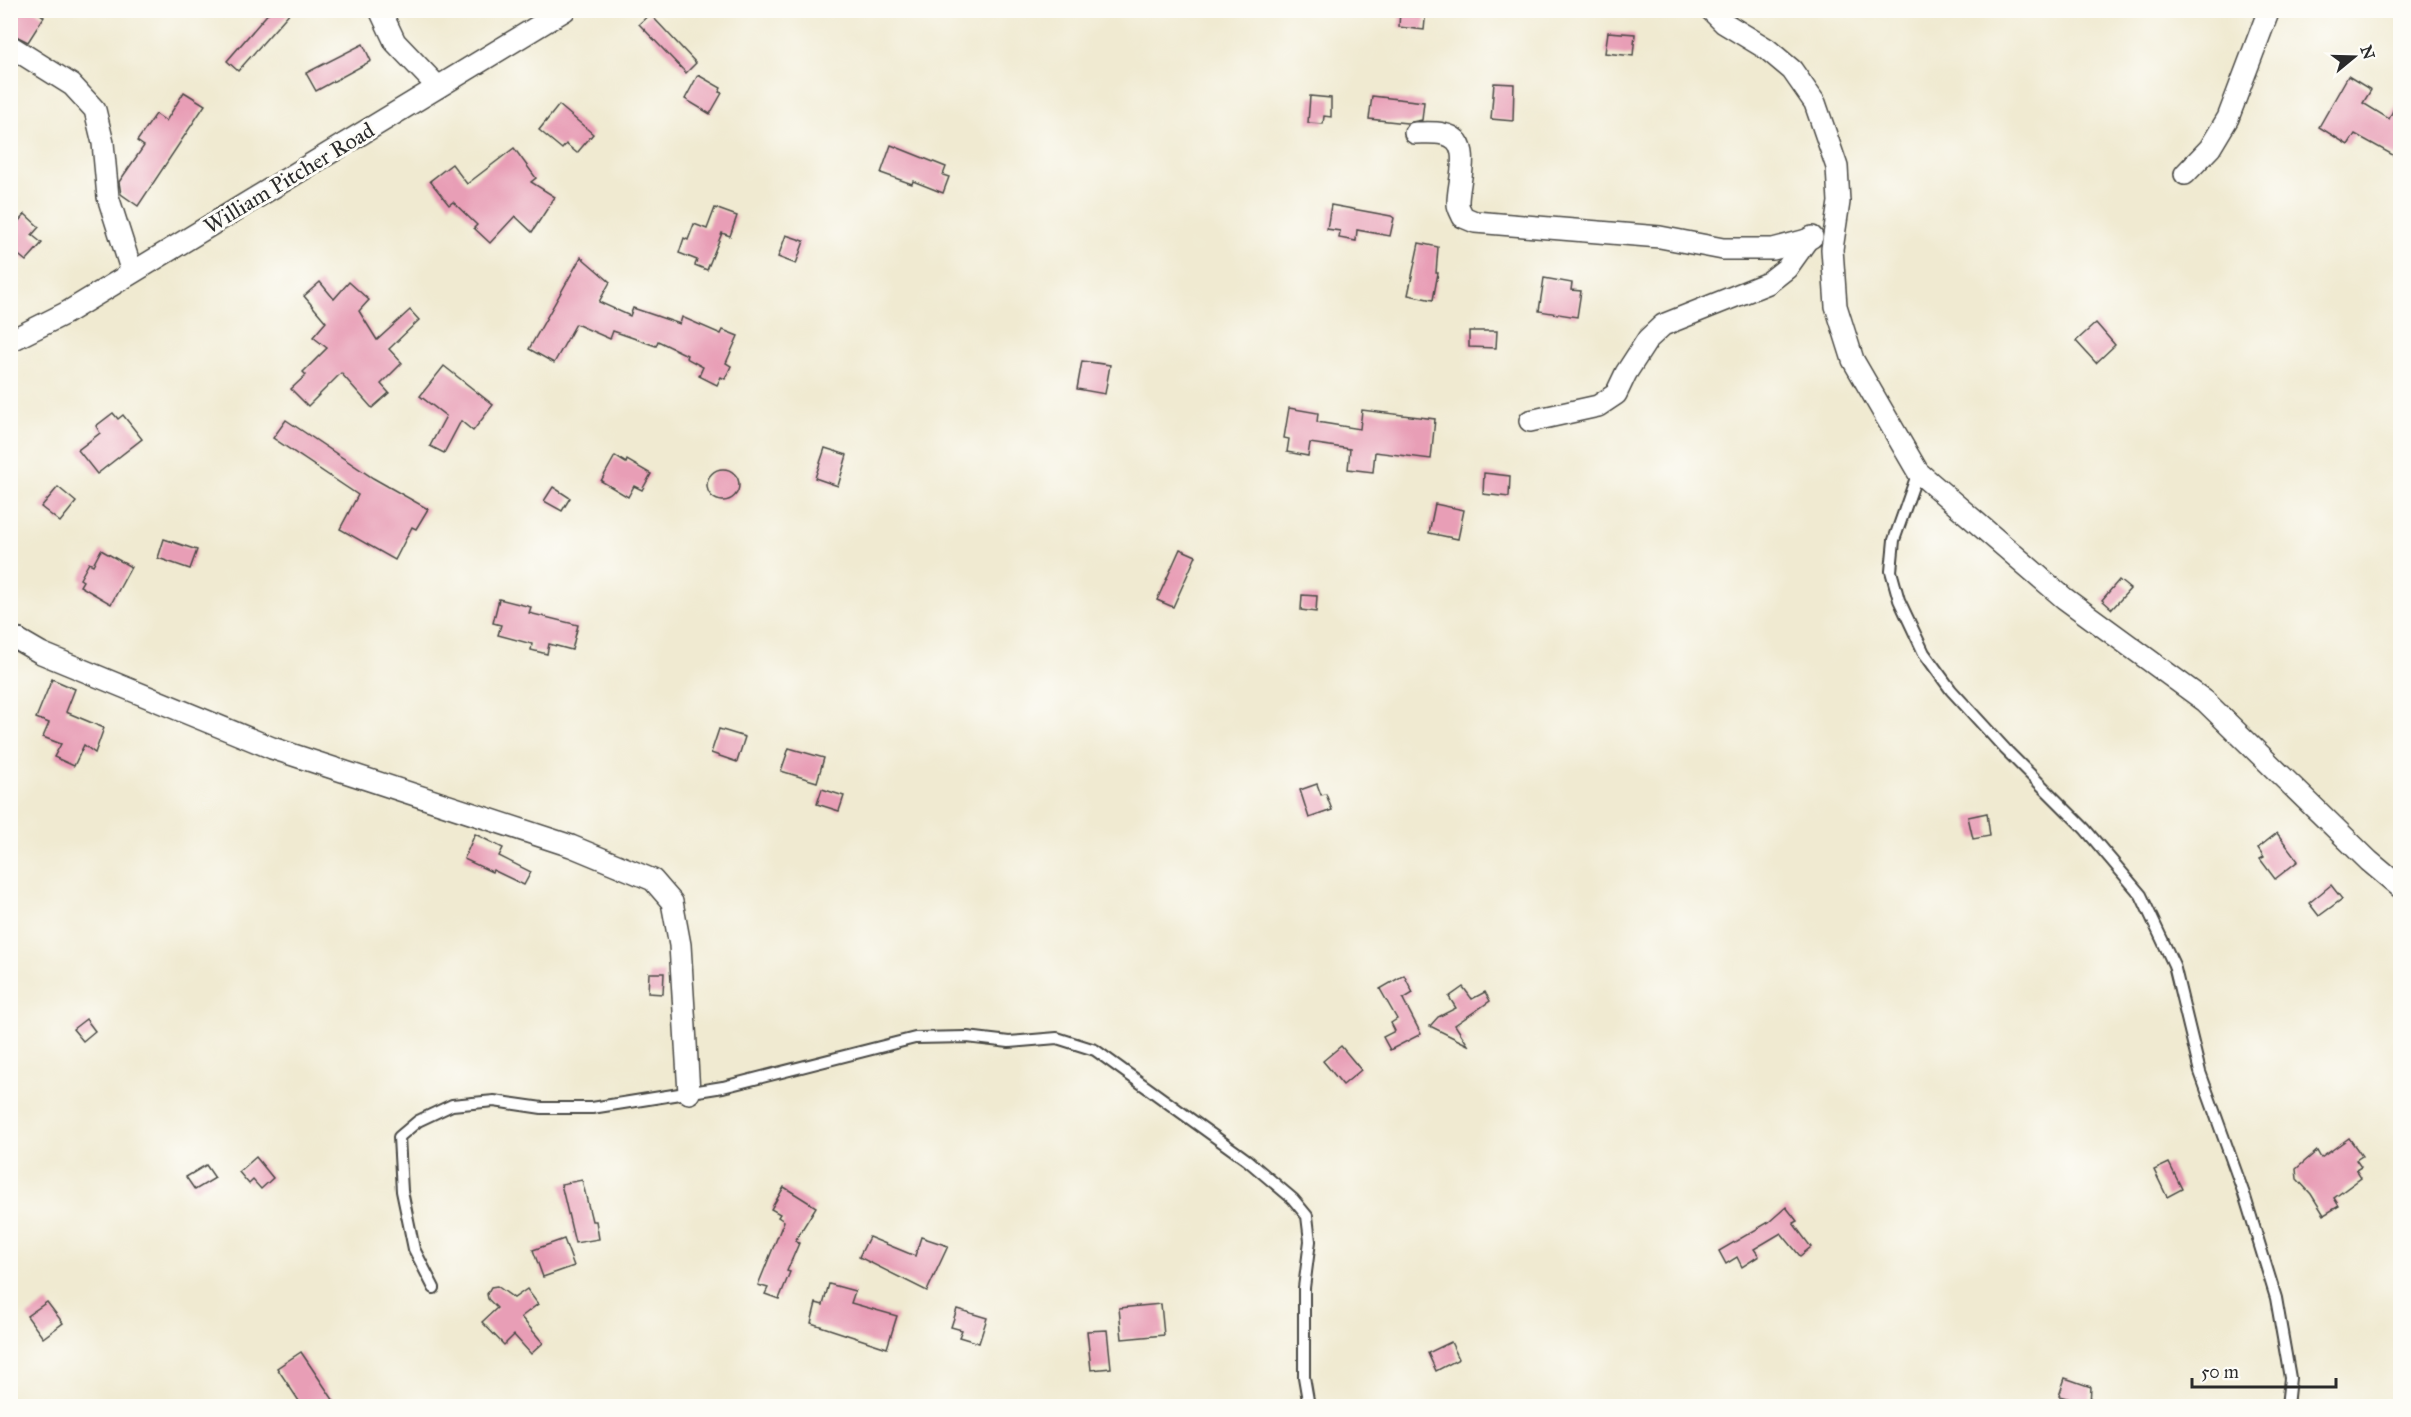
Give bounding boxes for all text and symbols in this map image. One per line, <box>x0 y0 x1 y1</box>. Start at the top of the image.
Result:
north arrow <box>2324 27 2384 87</box>
text: N <box>2357 43 2379 62</box>
street label: William Pitcher Road <box>199 116 379 240</box>
scale bar <box>2192 1351 2336 1389</box>
text: 50 m <box>2201 1361 2239 1383</box>

